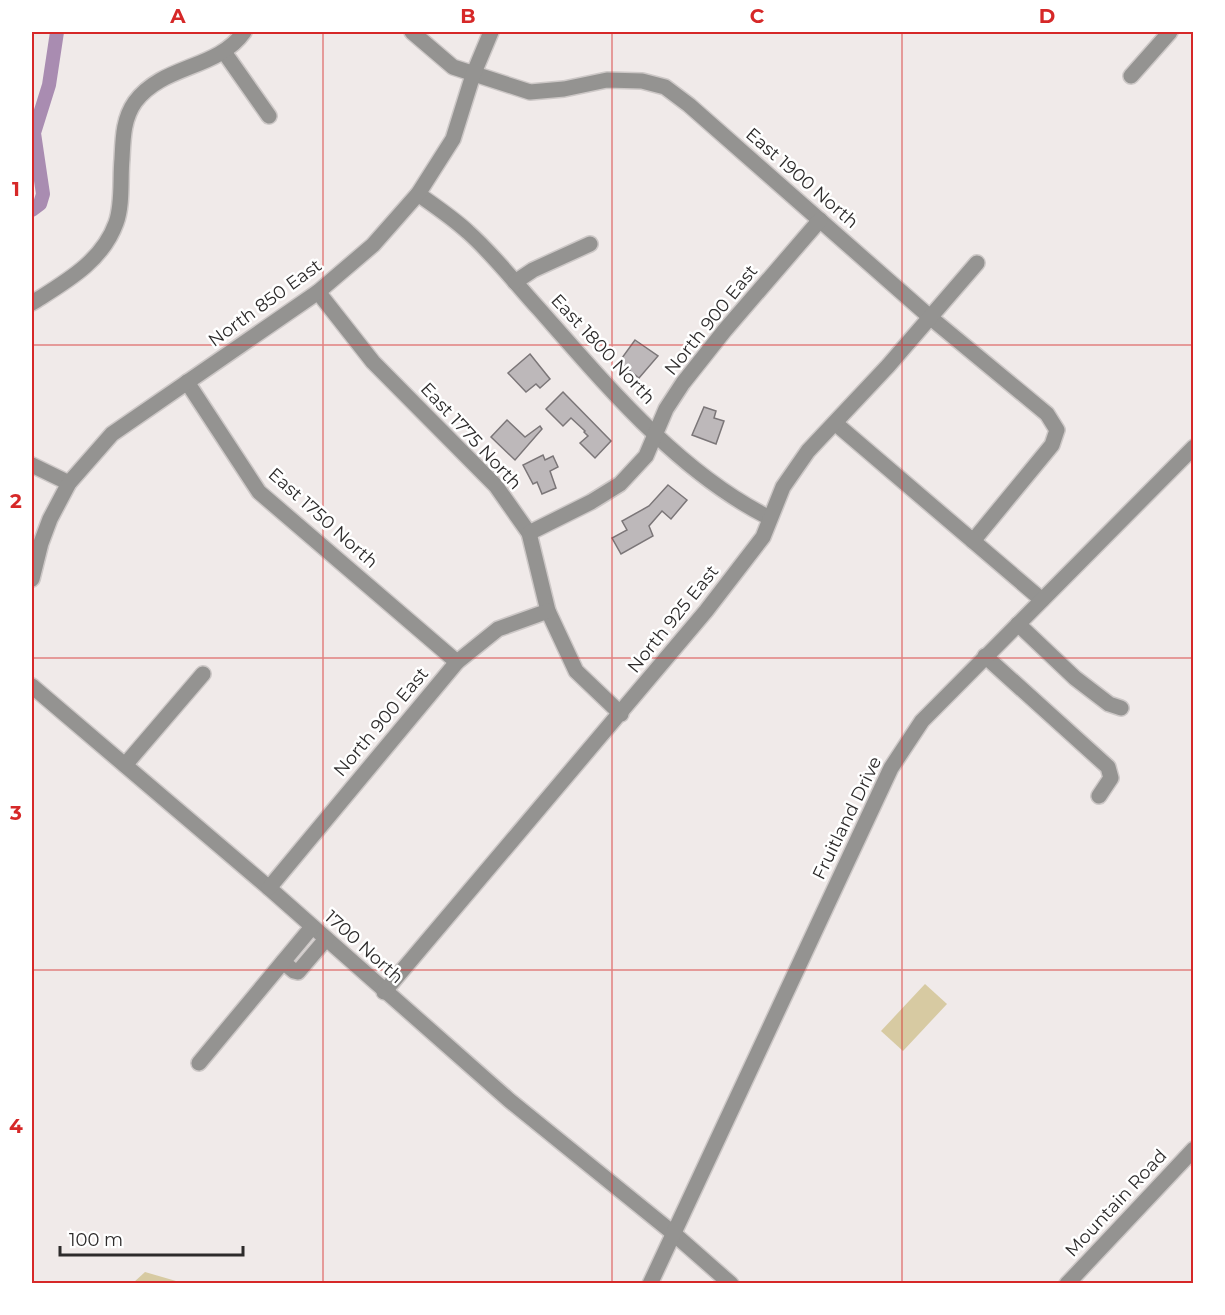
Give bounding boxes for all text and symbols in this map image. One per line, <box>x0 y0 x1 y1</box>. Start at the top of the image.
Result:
text: A <box>169 4 186 28</box>
text: B <box>460 4 476 28</box>
text: C <box>750 4 765 28</box>
text: D <box>1039 4 1055 28</box>
street label: East 1900 North <box>741 123 863 233</box>
text: 1 <box>12 177 20 201</box>
street label: North 850 East <box>204 255 326 351</box>
street label: North 900 East <box>660 260 762 380</box>
street label: East 1800 North <box>546 289 660 409</box>
street label: East 1775 North <box>416 378 526 494</box>
street label: East 1750 North <box>264 463 382 573</box>
text: 2 <box>10 489 22 513</box>
street label: North 925 East <box>623 561 723 677</box>
street label: North 900 East <box>329 663 433 781</box>
street label: Fruitland Drive <box>808 753 886 883</box>
text: 3 <box>9 801 22 825</box>
street label: 1700 North <box>320 906 408 988</box>
text: 4 <box>9 1114 23 1138</box>
street label: Mountain Road <box>1061 1145 1171 1261</box>
scale bar <box>60 1219 243 1257</box>
text: 100 m <box>69 1229 123 1251</box>

